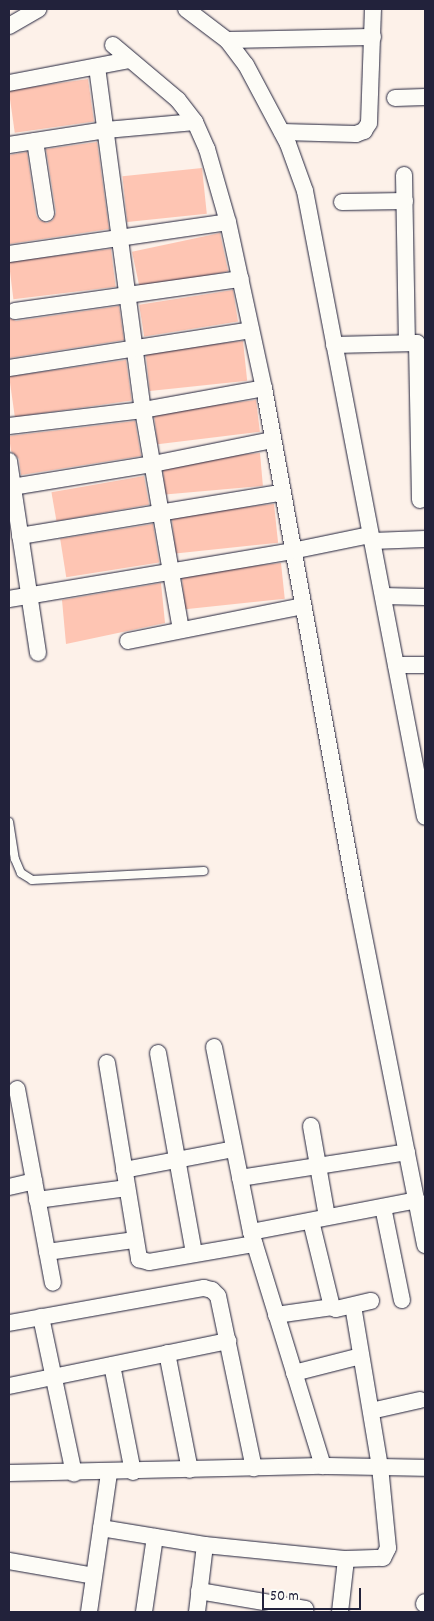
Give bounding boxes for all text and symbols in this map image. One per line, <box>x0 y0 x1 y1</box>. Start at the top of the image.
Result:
scale bar <box>264 1578 363 1610</box>
text: 50 m <box>270 1586 299 1608</box>

